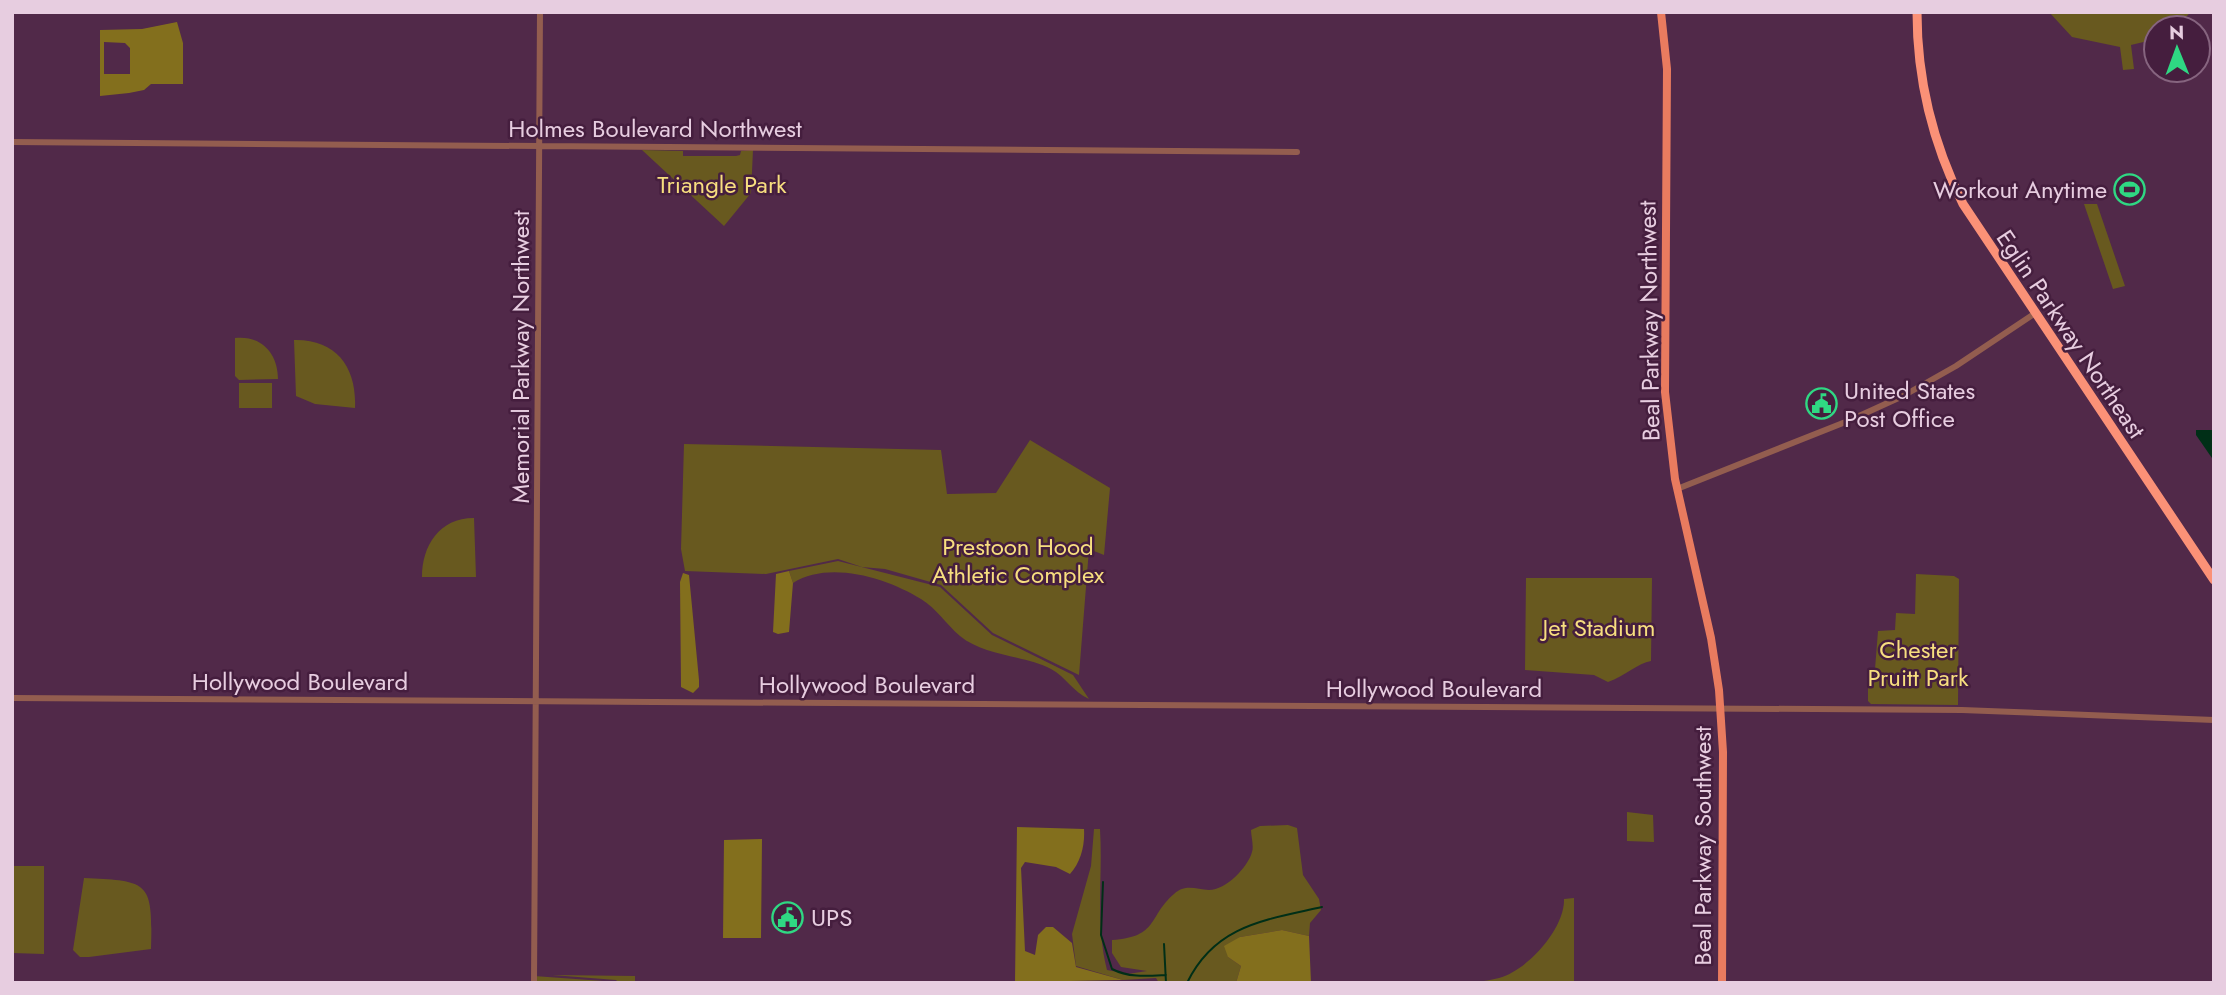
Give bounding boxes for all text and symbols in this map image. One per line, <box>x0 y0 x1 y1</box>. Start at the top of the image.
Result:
north arrow <box>2142 14 2212 84</box>
text: N <box>2169 19 2184 46</box>
street label: Holmes Boulevard Northwest <box>508 111 802 146</box>
park label: Triangle Park <box>657 167 787 202</box>
place label: Workout Anytime <box>1933 172 2107 207</box>
sports icon: Workout Anytime <box>2113 172 2147 206</box>
street label: Beal Parkway Northwest <box>1629 200 1669 442</box>
street label: Memorial Parkway Northwest <box>503 210 538 503</box>
street label: Eglin Parkway Northeast <box>1988 223 2154 445</box>
place label: United States Post Office <box>1844 373 1975 436</box>
public building icon: United States Post Office <box>1804 387 1838 421</box>
park label: Prestoon Hood Athletic Complex <box>932 529 1105 592</box>
park label: Jet Stadium <box>1540 610 1655 645</box>
park label: Chester Pruitt Park <box>1867 632 1969 695</box>
street label: Hollywood Boulevard <box>192 664 408 699</box>
street label: Hollywood Boulevard <box>759 667 975 702</box>
street label: Hollywood Boulevard <box>1326 671 1542 706</box>
street label: Beal Parkway Southwest <box>1685 726 1720 966</box>
public building icon: UPS <box>771 900 805 934</box>
place label: UPS <box>811 900 852 935</box>

